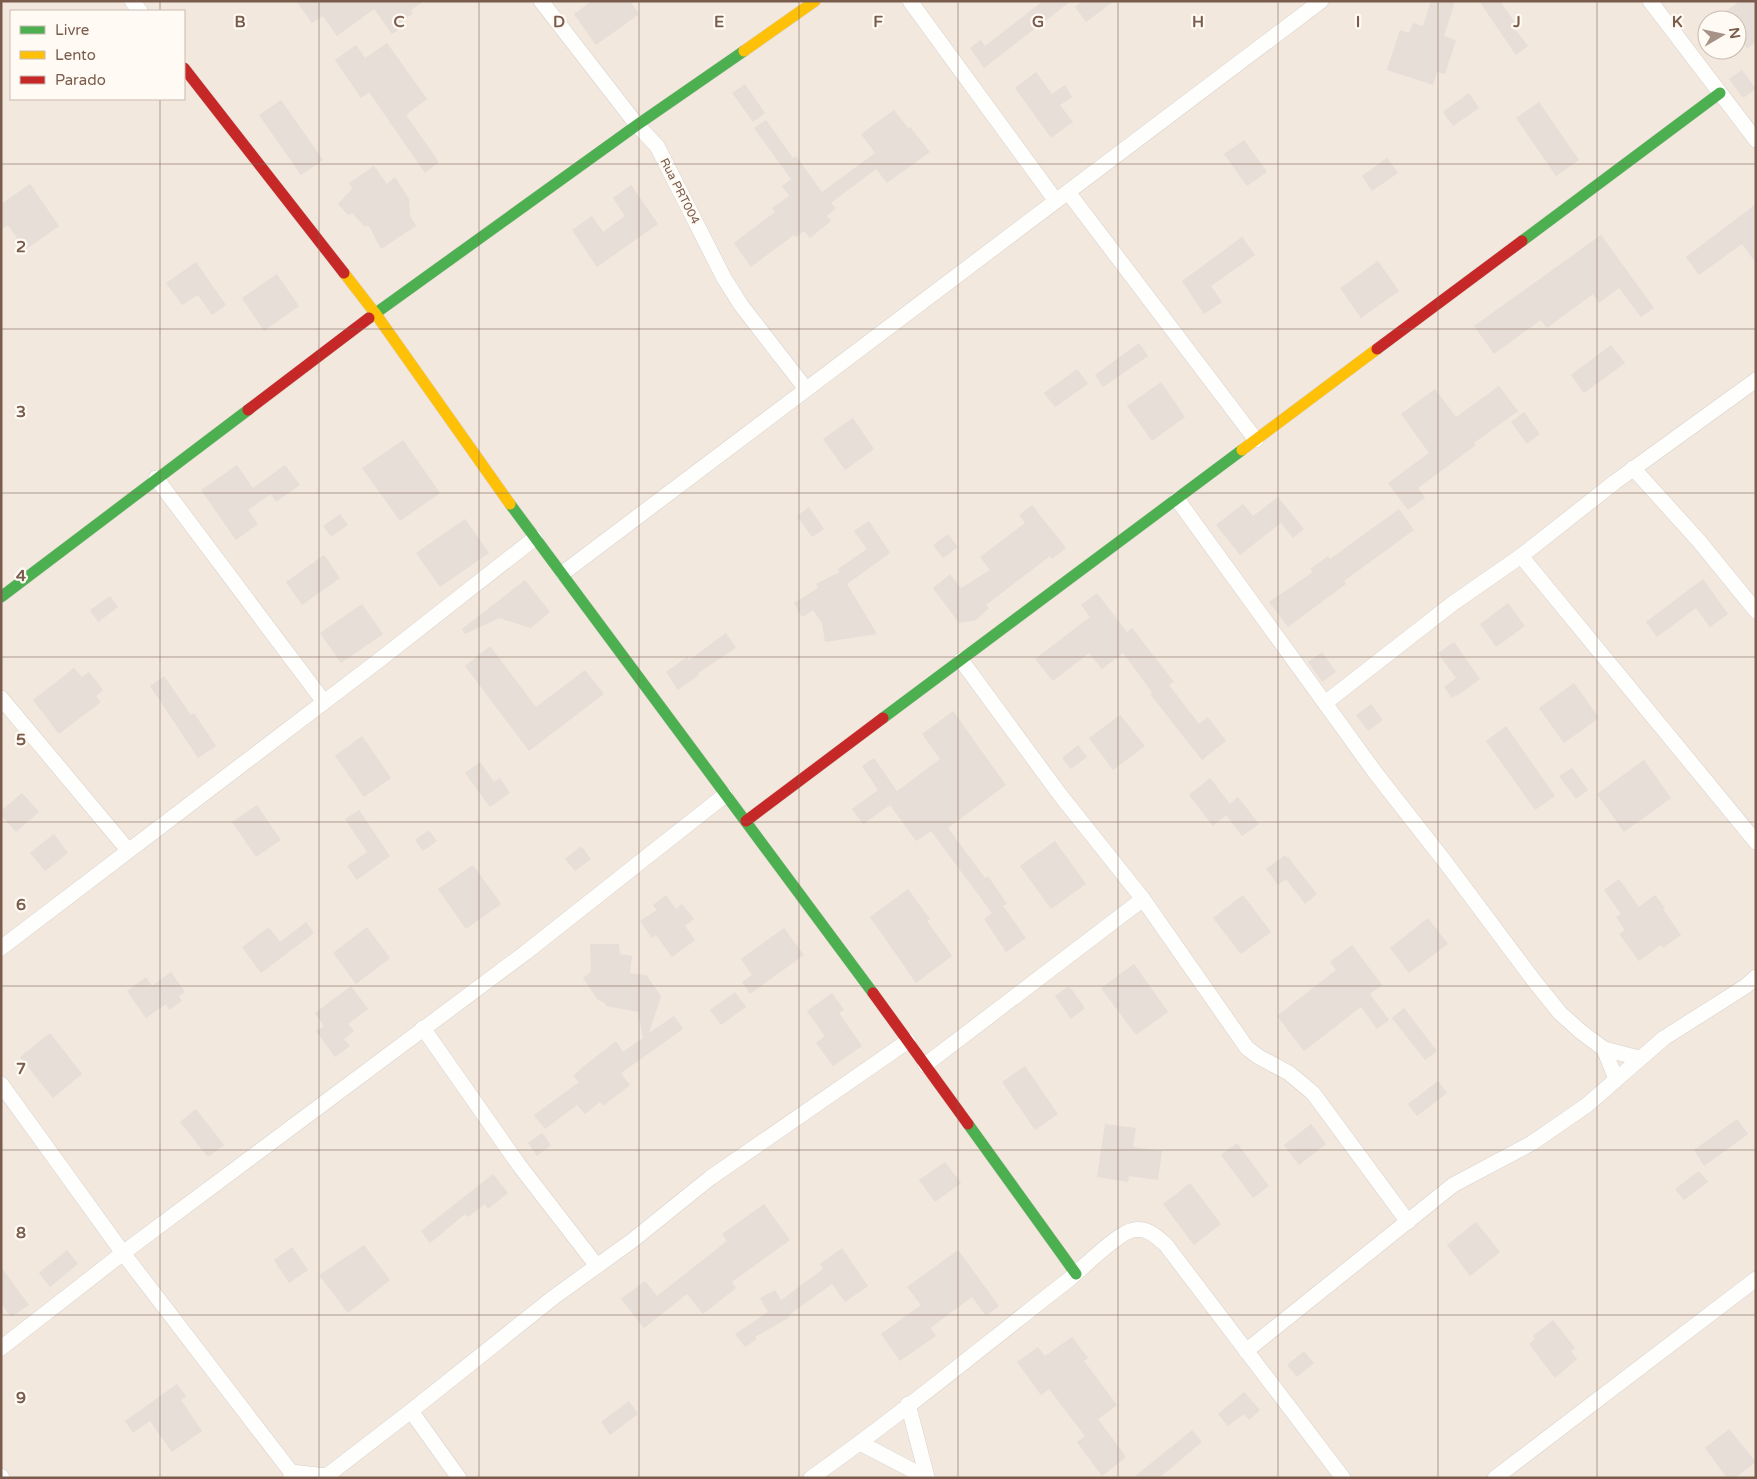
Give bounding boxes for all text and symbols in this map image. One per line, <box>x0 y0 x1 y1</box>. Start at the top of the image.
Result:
legend <box>10 10 185 100</box>
north arrow <box>1697 10 1747 60</box>
text: B <box>234 12 246 32</box>
text: C <box>393 12 405 32</box>
text: D <box>553 12 565 32</box>
text: E <box>714 12 724 32</box>
text: F <box>873 12 883 32</box>
text: G <box>1032 12 1044 32</box>
text: H <box>1192 12 1204 32</box>
text: I <box>1356 12 1360 32</box>
text: J <box>1512 12 1521 32</box>
text: K <box>1672 12 1683 32</box>
text: Livre <box>55 21 89 39</box>
text: N <box>1725 26 1744 40</box>
text: Lento <box>55 46 96 64</box>
text: Parado <box>55 71 106 89</box>
street label: Rua PRT004 <box>657 156 703 227</box>
text: 2 <box>16 237 26 257</box>
text: 3 <box>16 402 26 422</box>
text: 4 <box>16 566 26 586</box>
text: 5 <box>16 730 26 750</box>
text: 6 <box>16 895 26 915</box>
text: 7 <box>16 1059 26 1079</box>
text: 8 <box>16 1223 26 1243</box>
text: 9 <box>16 1388 26 1408</box>

